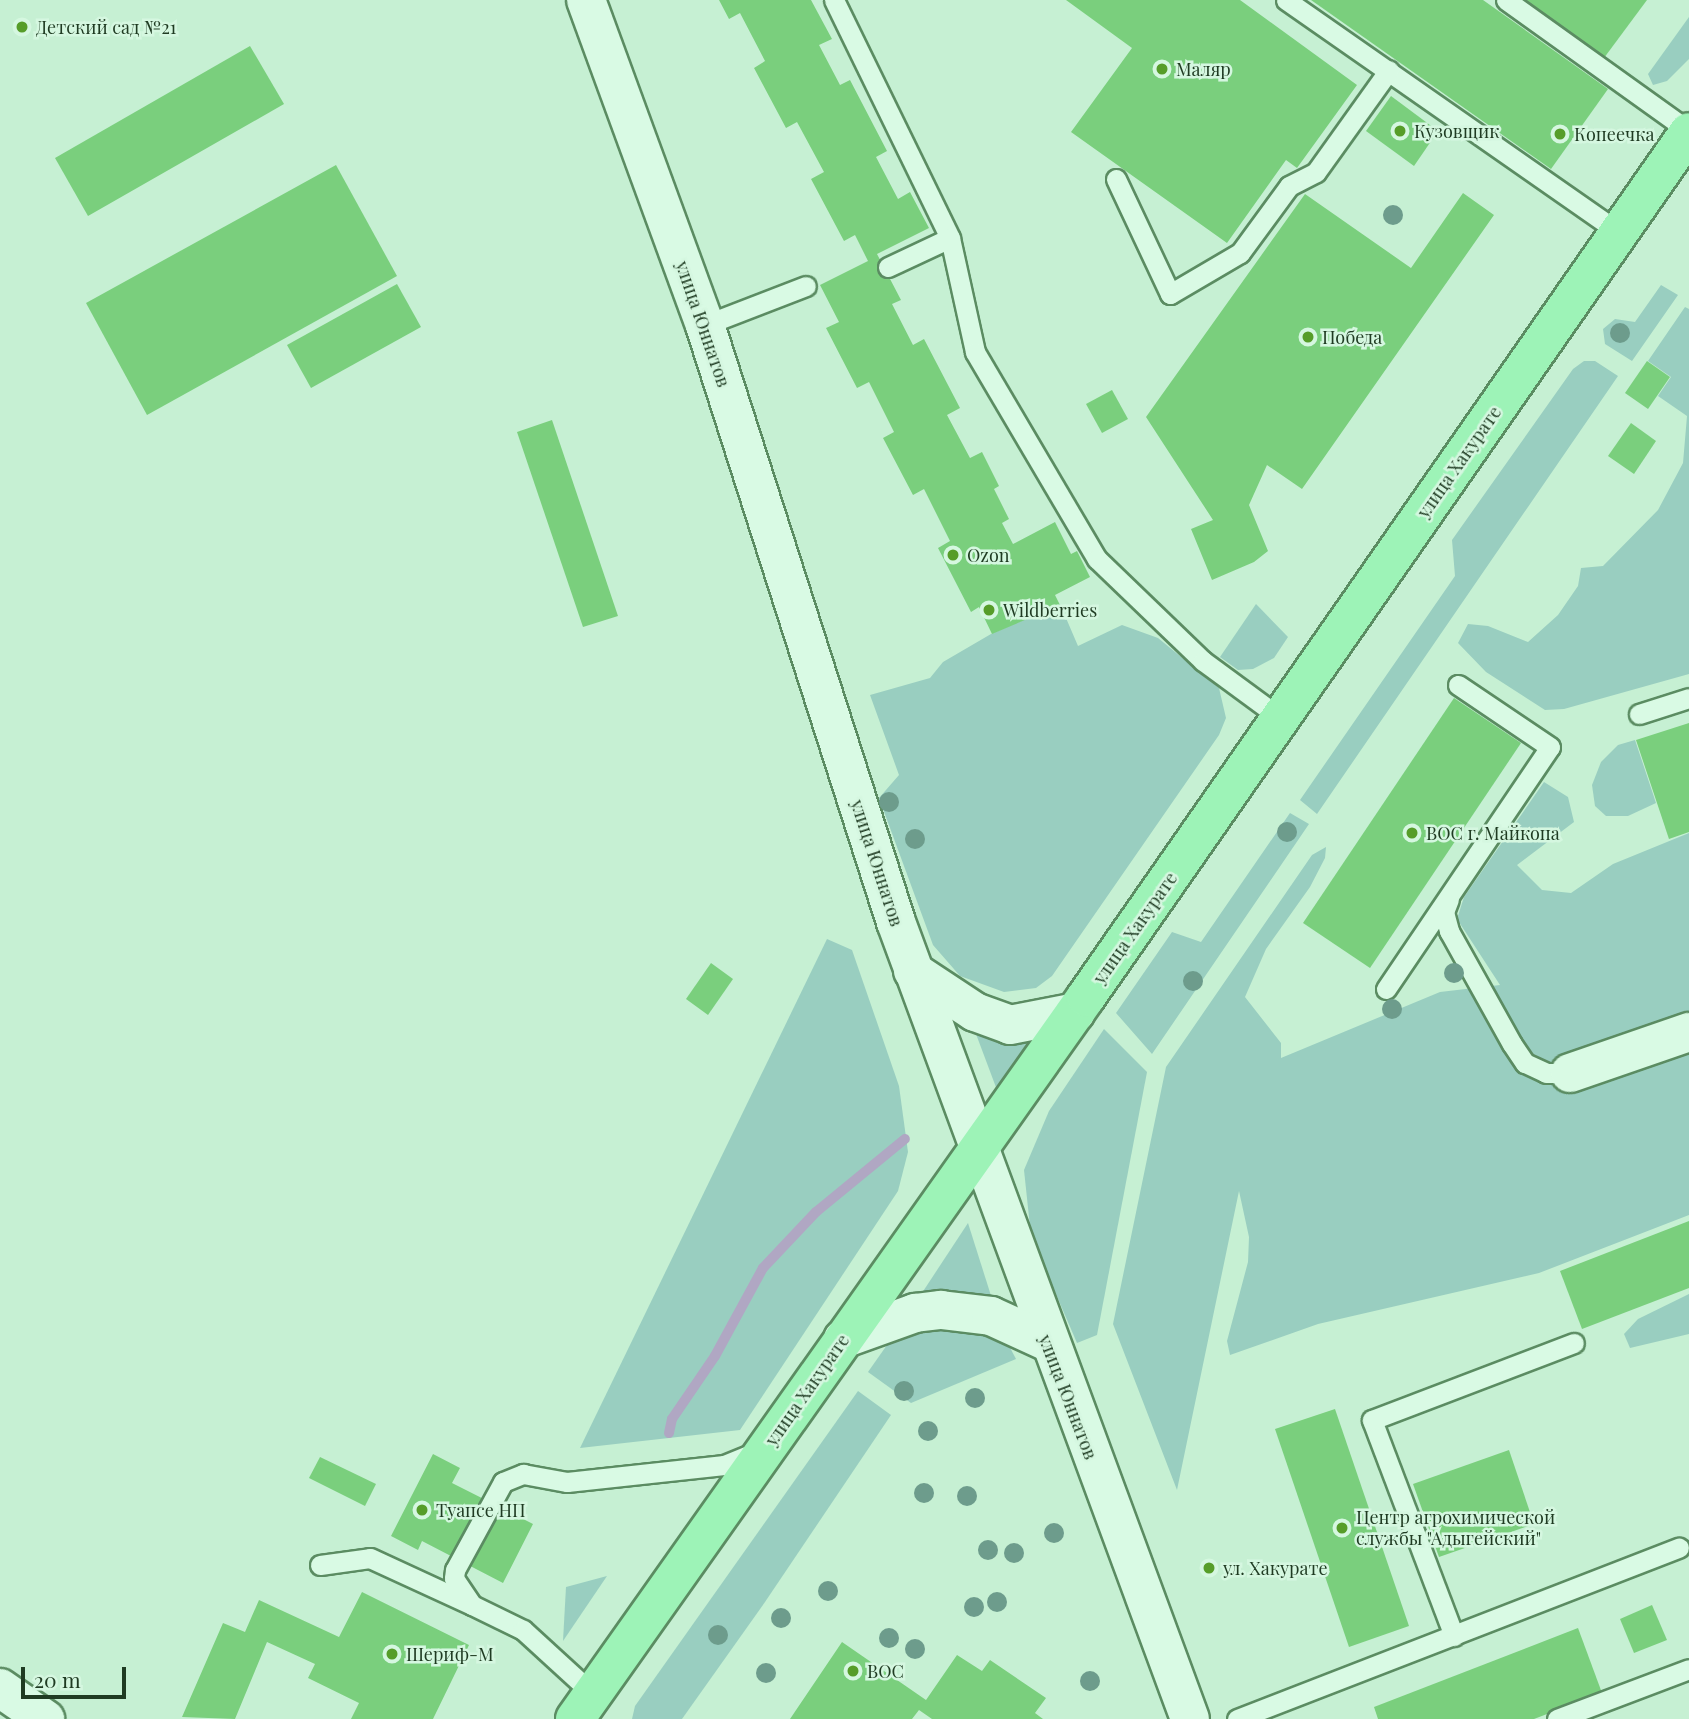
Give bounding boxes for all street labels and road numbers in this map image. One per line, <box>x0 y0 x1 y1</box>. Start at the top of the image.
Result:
street label: улица Юннатов <box>671 258 735 390</box>
street label: улица Хакурате <box>1412 402 1506 522</box>
street label: улица Юннатов <box>846 797 908 929</box>
street label: улица Хакурате <box>1088 868 1182 988</box>
street label: улица Хакурате <box>760 1330 854 1450</box>
street label: улица Юннатов <box>1034 1332 1102 1462</box>

